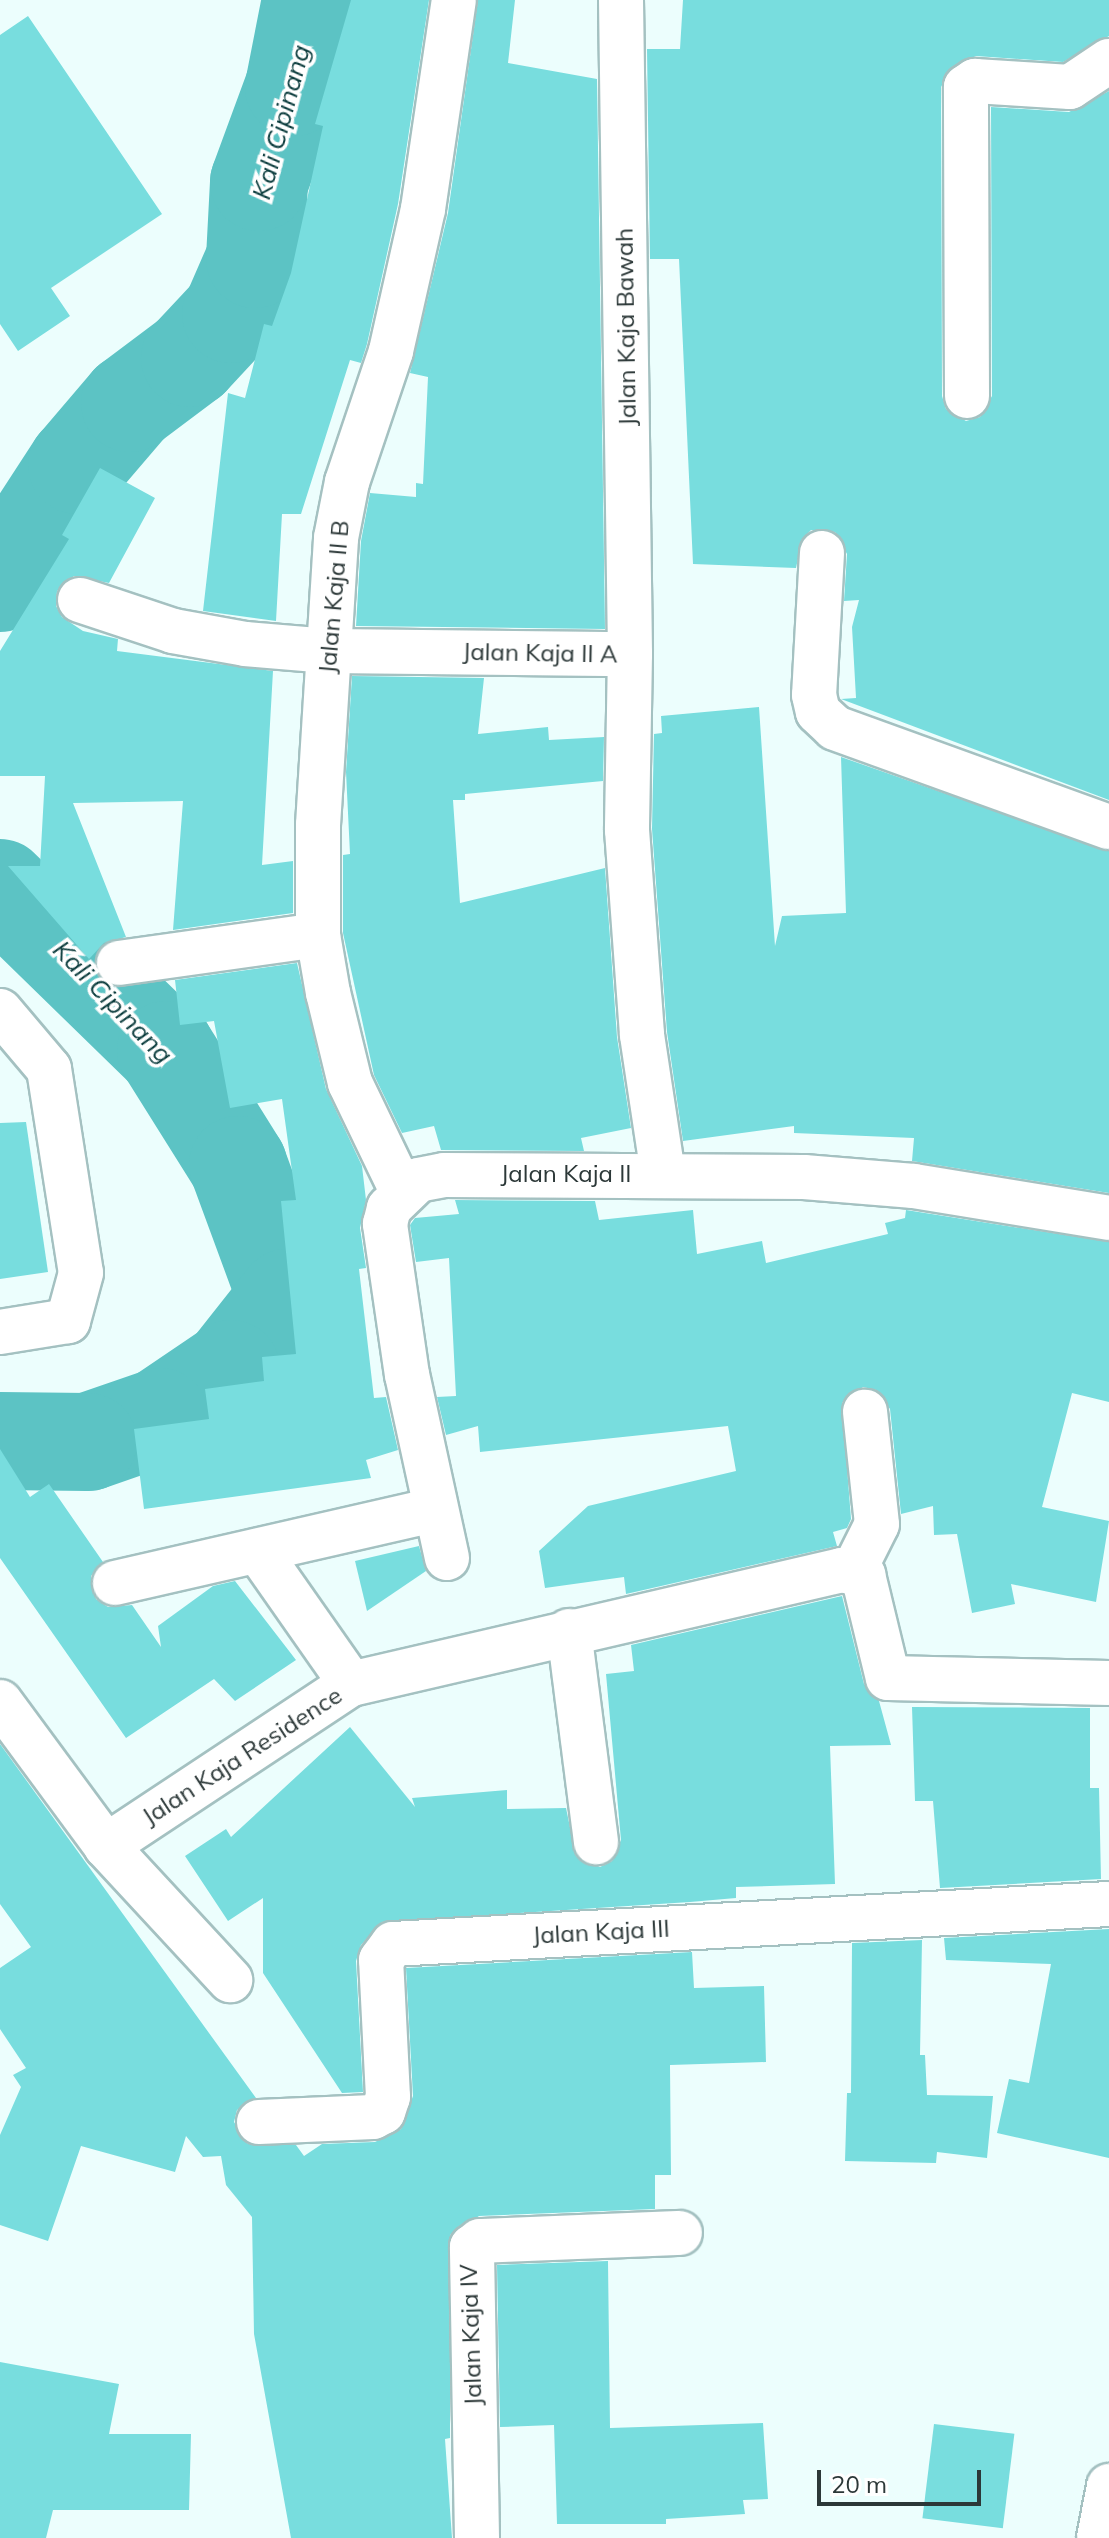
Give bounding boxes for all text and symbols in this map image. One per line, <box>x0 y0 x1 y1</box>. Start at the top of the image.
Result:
water label: Kali Cipinang <box>245 41 317 203</box>
street label: Jalan Kaja Bawah <box>610 228 642 426</box>
street label: Jalan Kaja II B <box>313 519 355 675</box>
street label: Jalan Kaja II A <box>462 637 618 669</box>
water label: Kali Cipinang <box>47 934 179 1070</box>
street label: Jalan Kaja II <box>500 1160 632 1188</box>
street label: Jalan Kaja Residence <box>137 1681 347 1831</box>
street label: Jalan Kaja III <box>532 1914 670 1950</box>
street label: Jalan Kaja IV <box>454 2264 488 2406</box>
scale bar <box>821 2454 985 2504</box>
text: 20 m <box>831 2469 887 2499</box>

